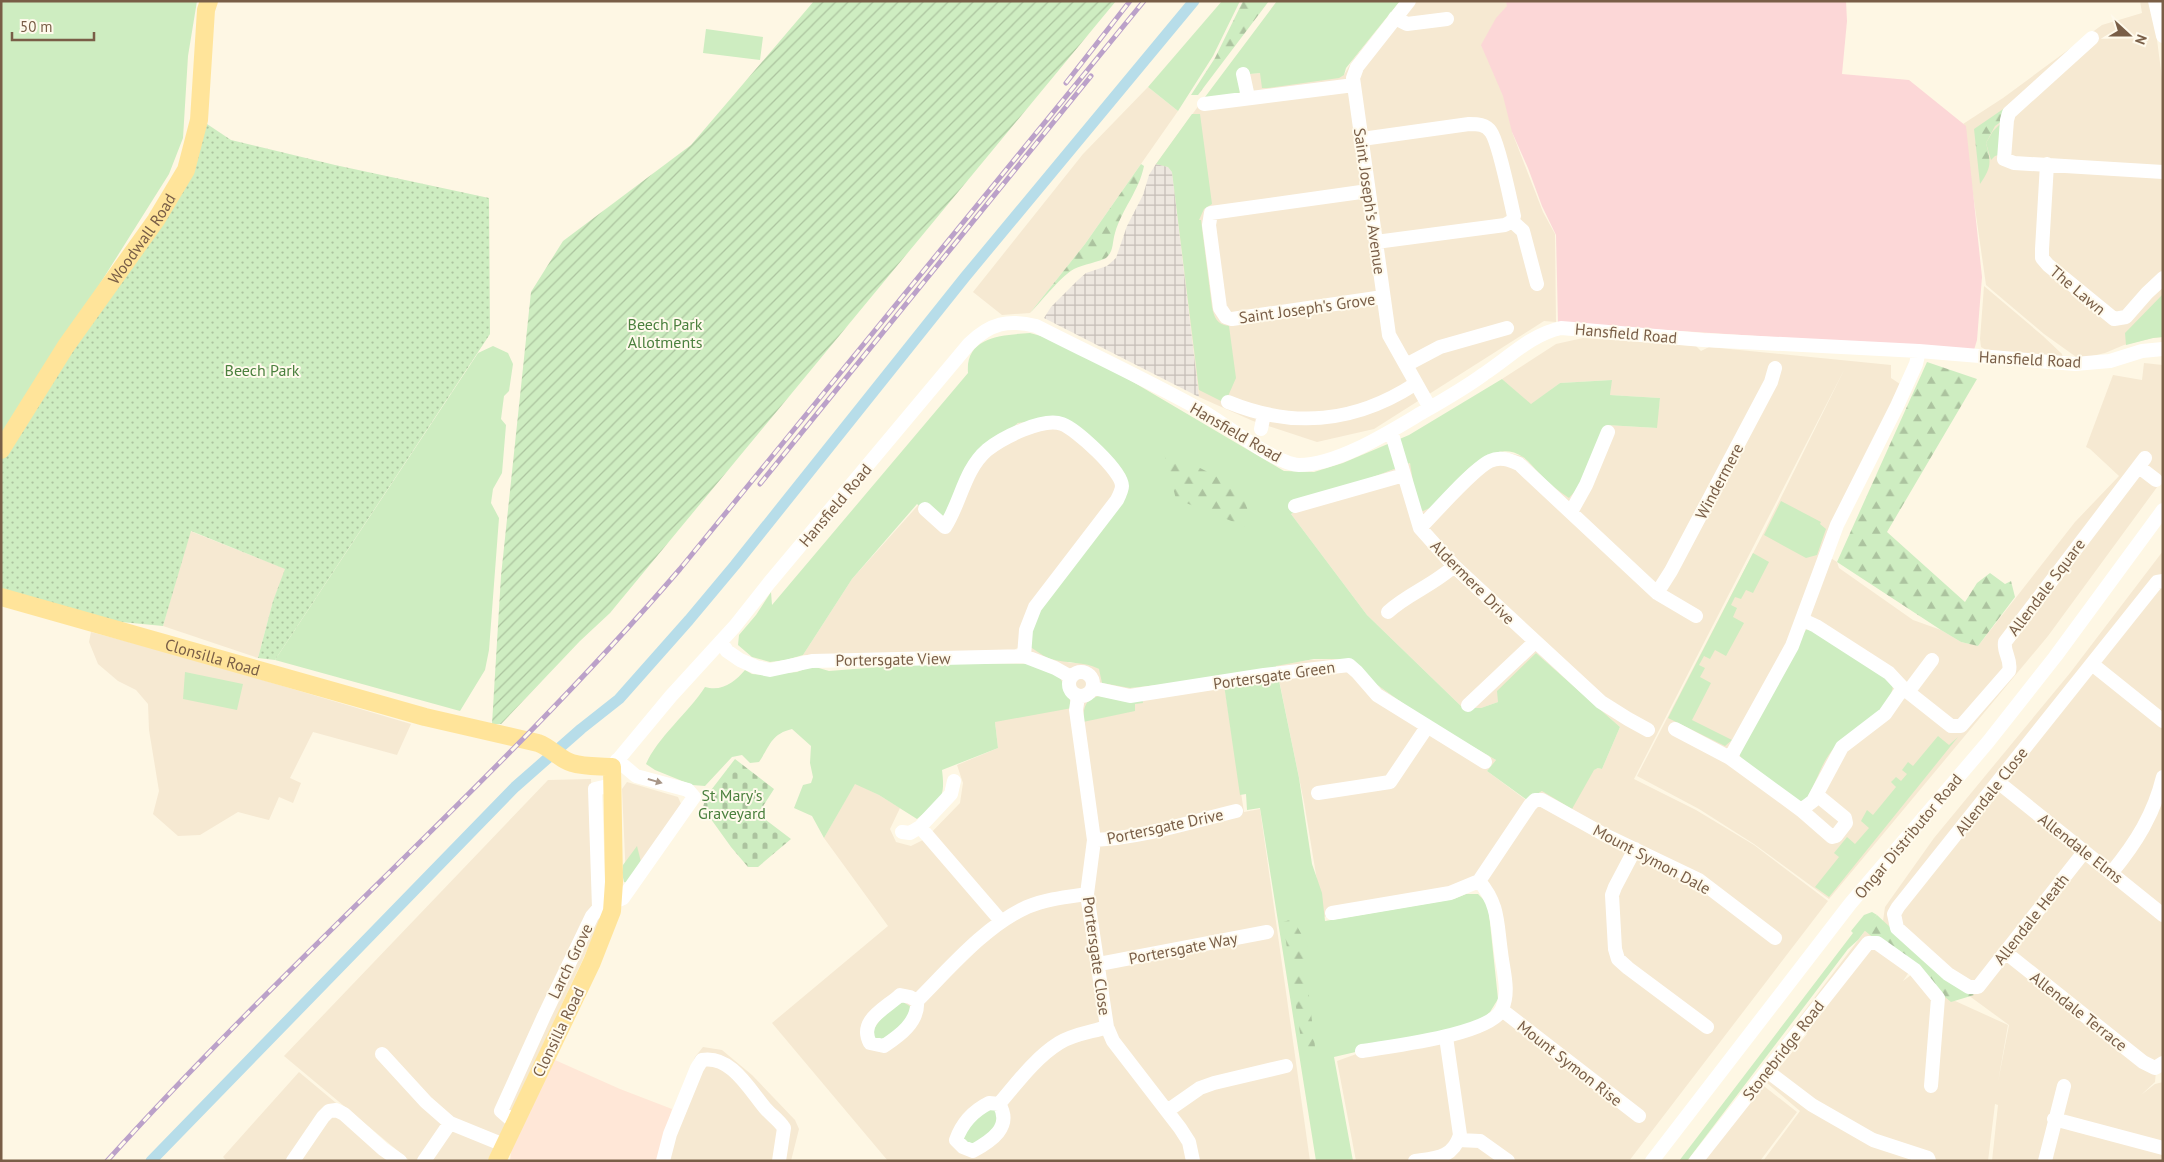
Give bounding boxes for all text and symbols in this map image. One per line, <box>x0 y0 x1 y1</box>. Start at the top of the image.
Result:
scale bar <box>12 10 95 42</box>
north arrow <box>2104 10 2154 60</box>
text: 50 m <box>20 17 53 36</box>
text: N <box>2131 32 2151 47</box>
street label: Saint Joseph's Avenue <box>1350 127 1390 275</box>
street label: Woodwall Road <box>104 190 180 288</box>
street label: The Lawn <box>2046 261 2110 319</box>
street label: Saint Joseph's Grove <box>1238 289 1376 327</box>
park label: Beech Park Allotments <box>628 314 703 352</box>
street label: Hansfield Road <box>1574 319 1678 347</box>
street label: Hansfield Road <box>1978 346 2082 372</box>
park label: Beech Park <box>225 360 300 380</box>
street label: Hansfield Road <box>1187 398 1285 466</box>
street label: Windermere <box>1691 440 1747 522</box>
street label: Hansfield Road <box>794 459 876 551</box>
street label: Allendale Square <box>2003 534 2089 640</box>
street label: Aldermere Drive <box>1427 536 1519 628</box>
street label: Clonsilla Road <box>163 634 262 680</box>
street label: Portersgate View <box>835 648 951 670</box>
street label: Portersgate Green <box>1212 657 1336 693</box>
street label: Allendale Close <box>1950 743 2032 839</box>
street label: Ongar Distributor Road <box>1850 769 1966 903</box>
one-way arrow <box>647 777 662 785</box>
park label: St Mary's Graveyard <box>698 785 766 823</box>
street label: Portersgate Drive <box>1105 804 1225 848</box>
street label: Allendale Elms <box>2035 809 2128 887</box>
street label: Mount Symon Dale <box>1590 820 1714 898</box>
street label: Allendale Heath <box>1989 869 2073 969</box>
street label: Portersgate Close <box>1079 895 1115 1017</box>
street label: Larch Grove <box>543 920 597 1002</box>
street label: Portersgate Way <box>1127 928 1240 968</box>
street label: Allendale Terrace <box>2027 967 2131 1055</box>
street label: Clonsilla Road <box>528 984 588 1080</box>
street label: Stonebridge Road <box>1738 996 1828 1104</box>
street label: Mount Symon Rise <box>1514 1016 1626 1110</box>

